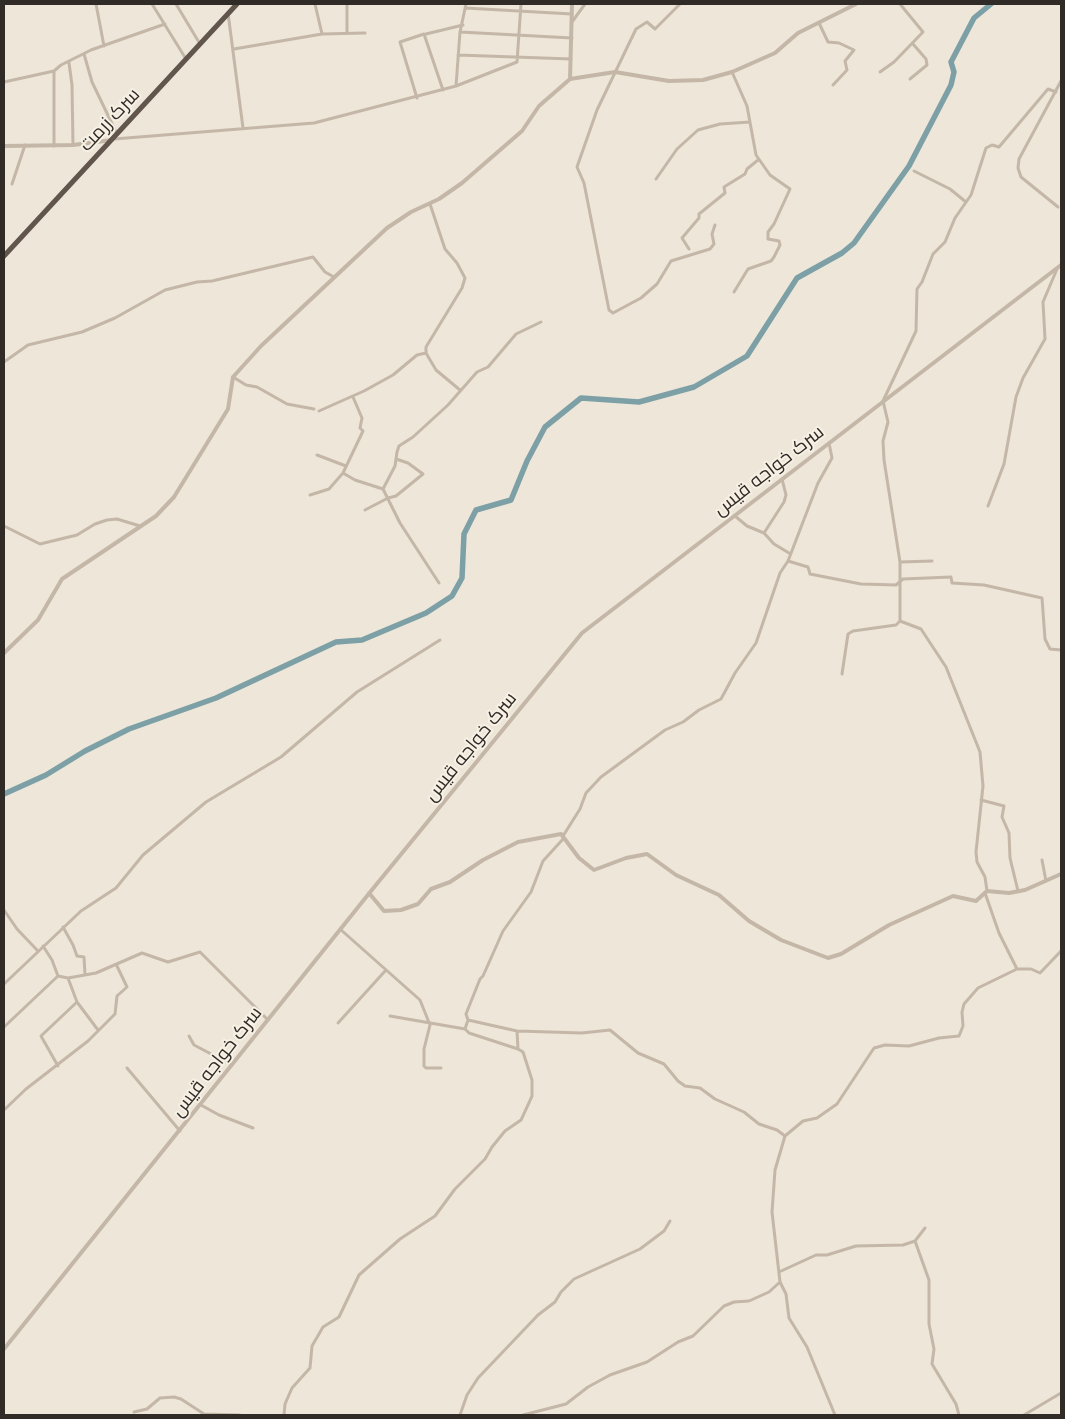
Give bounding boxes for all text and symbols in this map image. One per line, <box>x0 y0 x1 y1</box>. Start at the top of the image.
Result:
street label: سرک زرمت <box>75 84 145 156</box>
street label: سرک خواجه قیس <box>709 421 829 521</box>
street label: سرک خواجه قیس <box>420 688 522 806</box>
street label: سرک خواجه قیس <box>167 1002 267 1122</box>

